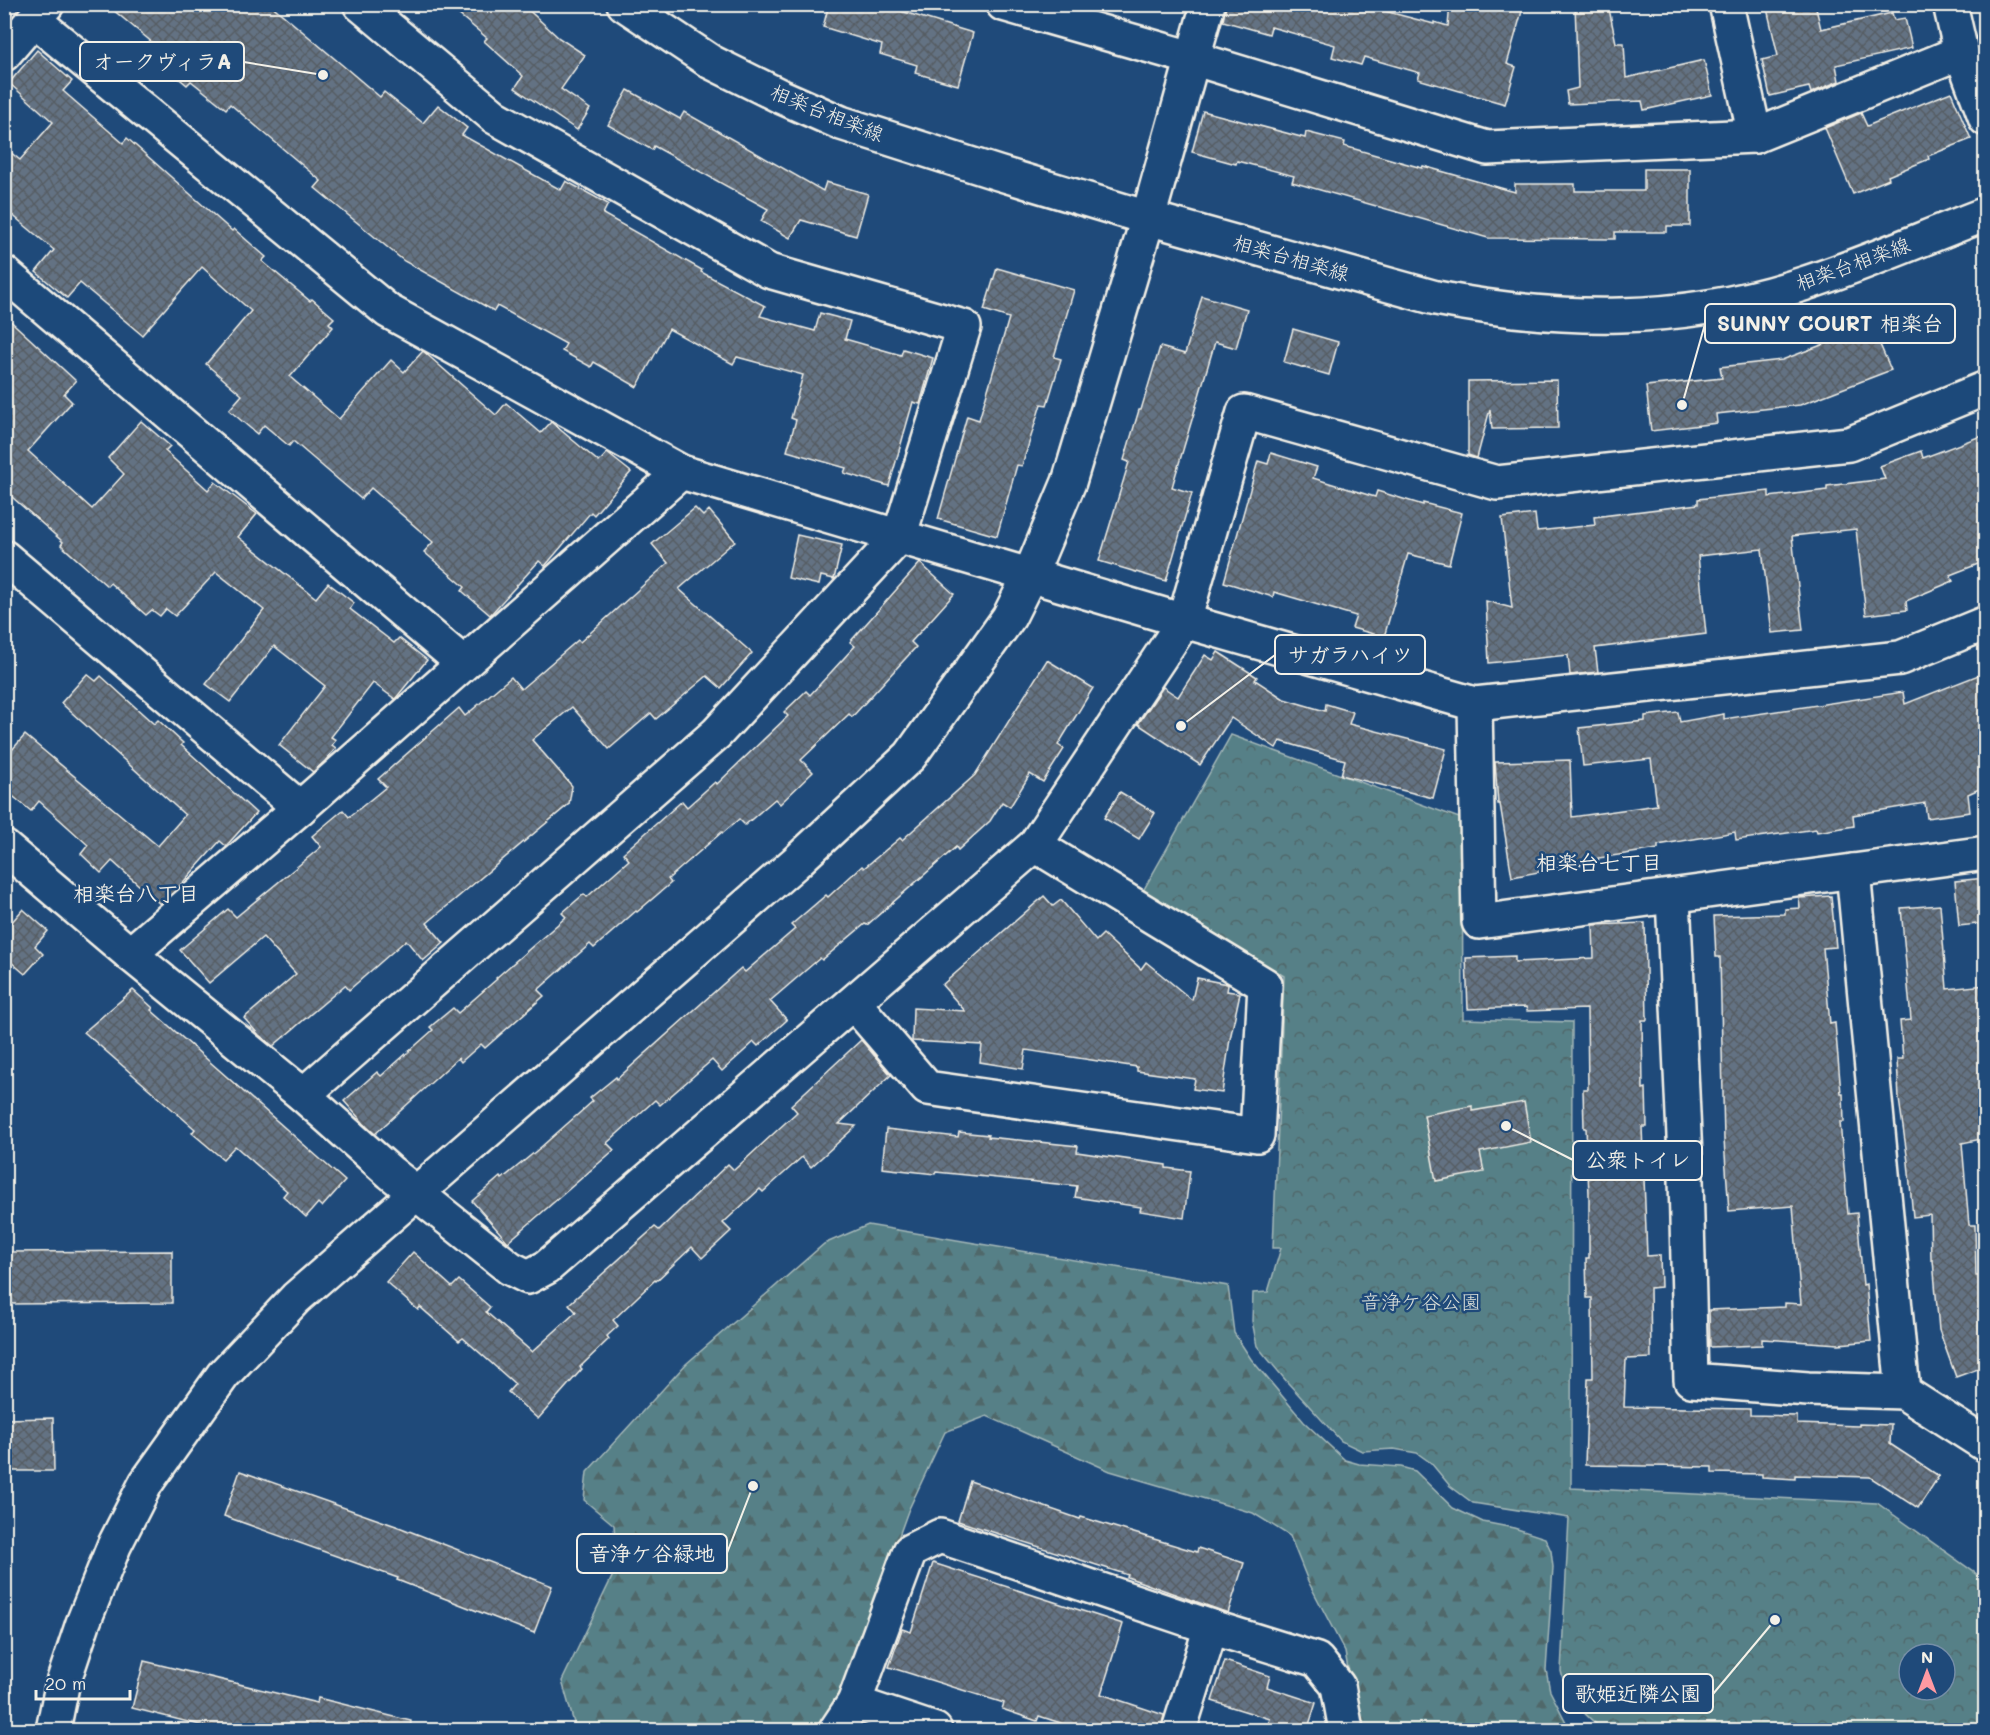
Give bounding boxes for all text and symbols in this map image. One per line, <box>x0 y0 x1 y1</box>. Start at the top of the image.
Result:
callout: オークヴィラA <box>80 42 244 81</box>
text: オークヴィラA <box>93 47 231 74</box>
street label: 相楽台相楽線 <box>767 78 888 147</box>
street label: 相楽台相楽線 <box>1230 228 1353 286</box>
street label: 相楽台相楽線 <box>1792 230 1913 296</box>
callout: SUNNY COURT 相楽台 <box>1705 304 1955 343</box>
text: SUNNY COURT 相楽台 <box>1717 309 1943 336</box>
callout: サガラハイツ <box>1275 635 1425 674</box>
text: サガラハイツ <box>1287 640 1413 667</box>
district label: 相楽台七丁目 <box>1536 848 1662 875</box>
district label: 相楽台八丁目 <box>73 879 199 906</box>
callout: 公衆トイレ <box>1573 1141 1702 1180</box>
text: 公衆トイレ <box>1586 1145 1691 1172</box>
park label: 音浄ケ谷公園 <box>1361 1288 1481 1314</box>
callout: 音浄ケ谷緑地 <box>577 1534 727 1573</box>
text: 音浄ケ谷緑地 <box>589 1539 715 1566</box>
north arrow <box>1897 1642 1957 1702</box>
text: N <box>1921 1646 1933 1667</box>
scale bar <box>36 1663 130 1701</box>
text: 20 m <box>45 1671 86 1695</box>
callout: 歌姫近隣公園 <box>1563 1674 1713 1713</box>
text: 歌姫近隣公園 <box>1575 1679 1701 1706</box>

